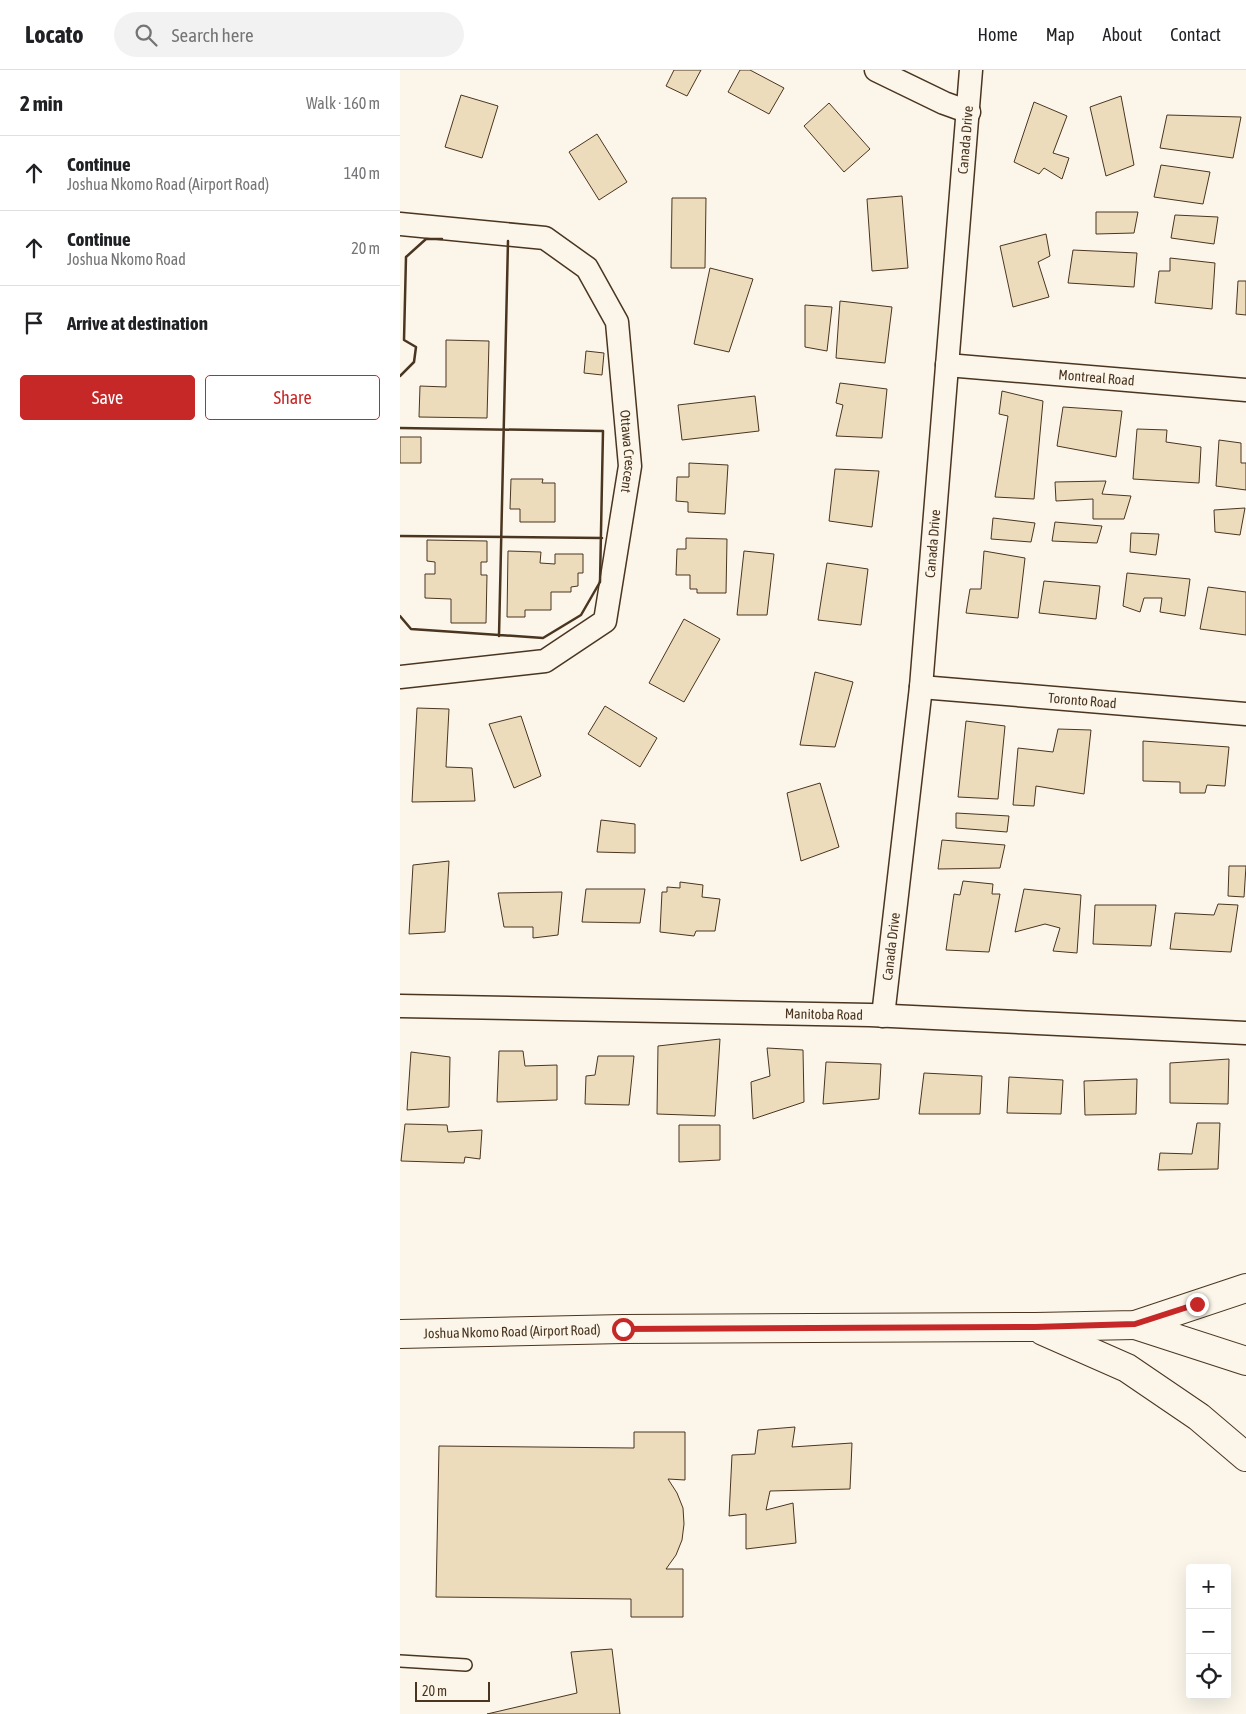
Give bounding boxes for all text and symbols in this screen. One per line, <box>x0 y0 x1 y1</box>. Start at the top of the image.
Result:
search box <box>114 12 464 57</box>
text: Locato <box>25 21 84 48</box>
icon: search <box>132 21 160 49</box>
text: Search here <box>172 24 254 46</box>
text: Home <box>978 24 1018 45</box>
text: Map <box>1046 24 1075 45</box>
text: About <box>1103 24 1142 45</box>
text: Contact <box>1170 24 1221 45</box>
text: 2 min <box>20 91 63 115</box>
text: Walk · 160 m <box>306 94 380 112</box>
street label: Canada Drive <box>955 105 976 175</box>
text: Continue <box>67 153 131 175</box>
icon: ahead <box>20 159 48 187</box>
text: 140 m <box>344 164 380 182</box>
text: Joshua Nkomo Road (Airport Road) <box>67 175 269 193</box>
text: Continue <box>67 228 131 250</box>
icon: ahead <box>20 234 48 262</box>
text: 20 m <box>351 239 380 257</box>
text: Joshua Nkomo Road <box>67 250 186 268</box>
icon: arrive <box>20 309 48 337</box>
text: Arrive at destination <box>67 312 208 334</box>
street label: Montreal Road <box>1058 366 1135 389</box>
button: Save <box>20 375 195 420</box>
button: Share <box>205 375 380 420</box>
street label: Ottawa Crescent <box>617 409 638 494</box>
street label: Canada Drive <box>922 509 943 578</box>
street label: Toronto Road <box>1048 690 1117 711</box>
street label: Canada Drive <box>879 912 903 981</box>
street label: Manitoba Road <box>785 1005 863 1023</box>
route end <box>1186 1293 1209 1316</box>
route start <box>612 1318 635 1341</box>
street label: Joshua Nkomo Road (Airport Road) <box>423 1322 601 1341</box>
map controls <box>1186 1564 1231 1699</box>
button: + <box>1186 1564 1231 1609</box>
button: − <box>1186 1609 1231 1654</box>
button: locate <box>1186 1654 1231 1699</box>
scale bar <box>415 1679 490 1702</box>
text: 20 m <box>422 1683 447 1699</box>

